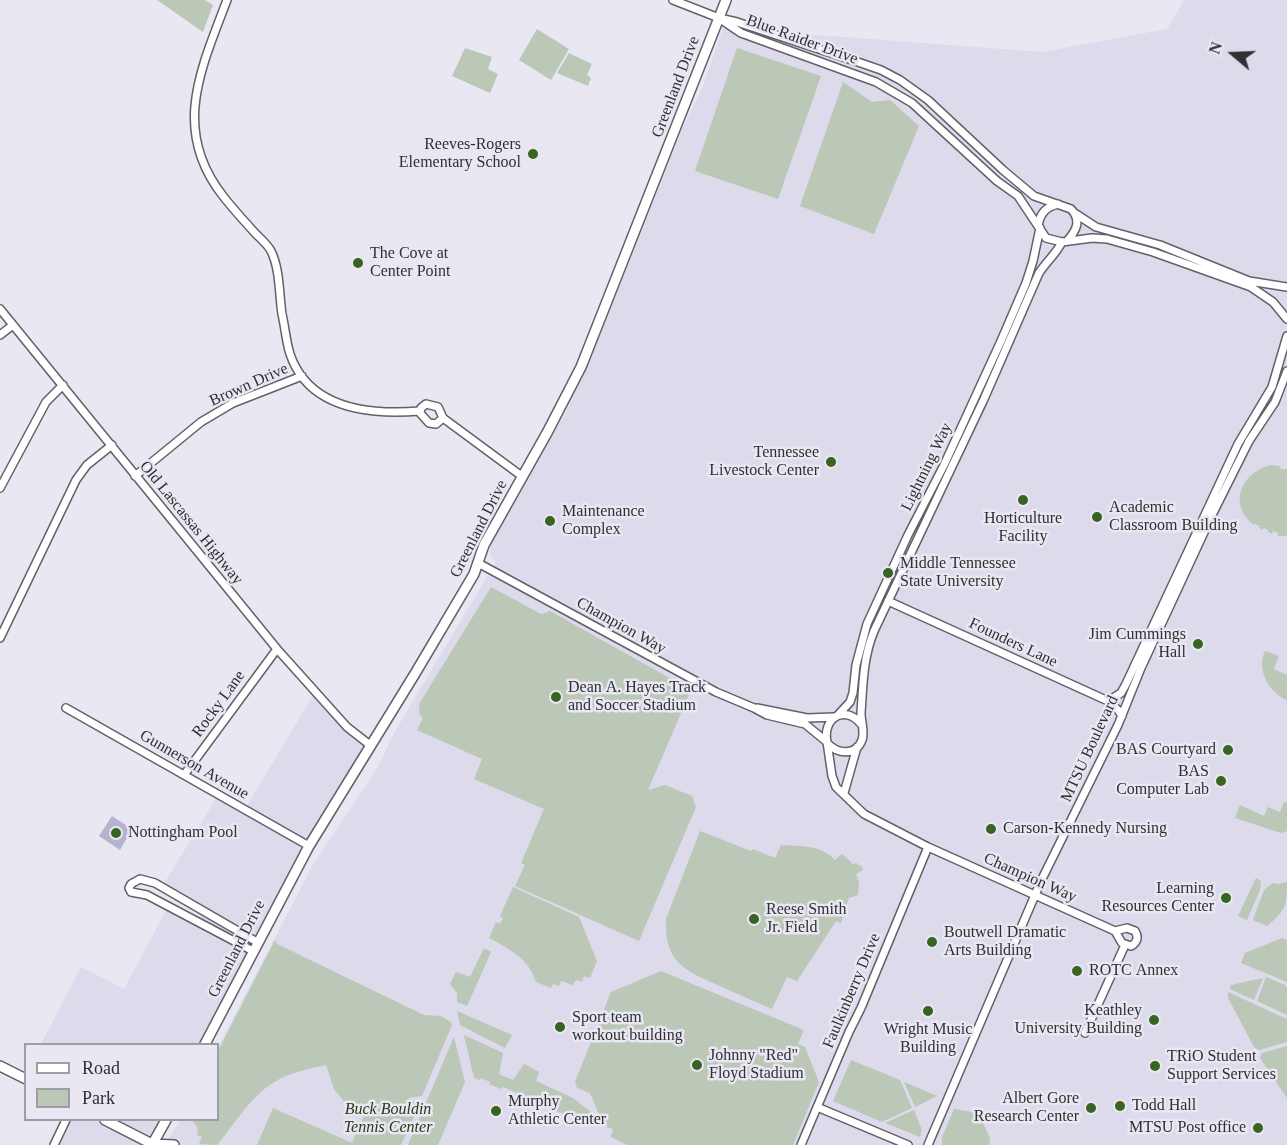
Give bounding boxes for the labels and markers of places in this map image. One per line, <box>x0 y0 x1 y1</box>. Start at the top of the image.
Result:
place label: Reeves-Rogers Elementary School <box>399 135 521 173</box>
marker: Reeves-Rogers Elementary School <box>526 147 540 161</box>
place label: The Cove at Center Point <box>370 244 450 282</box>
marker: The Cove at Center Point <box>351 256 365 270</box>
place label: Tennessee Livestock Center <box>709 443 819 481</box>
marker: Tennessee Livestock Center <box>824 455 838 469</box>
marker: Horticulture Facility <box>1016 493 1030 507</box>
place label: Academic Classroom Building <box>1109 498 1237 536</box>
place label: Maintenance Complex <box>562 502 645 540</box>
place label: Horticulture Facility <box>984 509 1062 547</box>
marker: Academic Classroom Building <box>1090 510 1104 524</box>
marker: Maintenance Complex <box>543 514 557 528</box>
place label: Middle Tennessee State University <box>900 554 1016 592</box>
marker: Middle Tennessee State University <box>881 566 895 580</box>
place label: Jim Cummings Hall <box>1089 625 1186 663</box>
marker: Jim Cummings Hall <box>1191 637 1205 651</box>
place label: Dean A. Hayes Track and Soccer Stadium <box>568 678 706 716</box>
marker: Dean A. Hayes Track and Soccer Stadium <box>549 690 563 704</box>
place label: BAS Courtyard <box>1116 740 1216 760</box>
marker: BAS Courtyard <box>1221 743 1235 757</box>
place label: BAS Computer Lab <box>1116 762 1209 800</box>
marker: BAS Computer Lab <box>1214 774 1228 788</box>
place label: Carson-Kennedy Nursing <box>1003 819 1167 839</box>
marker: Carson-Kennedy Nursing <box>984 822 998 836</box>
place label: Nottingham Pool <box>128 823 238 843</box>
marker: Nottingham Pool <box>109 826 123 840</box>
place label: Learning Resources Center <box>1102 879 1214 917</box>
marker: Learning Resources Center <box>1219 891 1233 905</box>
place label: Reese Smith Jr. Field <box>766 900 846 938</box>
marker: Reese Smith Jr. Field <box>747 912 761 926</box>
place label: Boutwell Dramatic Arts Building <box>944 923 1066 961</box>
marker: Boutwell Dramatic Arts Building <box>925 935 939 949</box>
place label: ROTC Annex <box>1089 961 1178 981</box>
marker: ROTC Annex <box>1070 964 1084 978</box>
place label: Keathley University Building <box>1014 1001 1142 1039</box>
marker: Wright Music Building <box>921 1004 935 1018</box>
place label: Sport team workout building <box>572 1008 683 1046</box>
marker: Keathley University Building <box>1147 1013 1161 1027</box>
marker: Sport team workout building <box>553 1020 567 1034</box>
place label: Wright Music Building <box>884 1020 972 1058</box>
place label: Johnny "Red" Floyd Stadium <box>709 1046 804 1084</box>
place label: TRiO Student Support Services <box>1167 1047 1276 1085</box>
marker: Johnny "Red" Floyd Stadium <box>690 1058 704 1072</box>
marker: TRiO Student Support Services <box>1148 1059 1162 1073</box>
place label: Albert Gore Research Center <box>974 1089 1079 1127</box>
place label: Murphy Athletic Center <box>508 1092 606 1130</box>
place label: Todd Hall <box>1132 1096 1196 1116</box>
marker: Todd Hall <box>1113 1099 1127 1113</box>
marker: Albert Gore Research Center <box>1084 1101 1098 1115</box>
marker: Murphy Athletic Center <box>489 1104 503 1118</box>
place label: MTSU Post office <box>1129 1118 1246 1138</box>
marker: MTSU Post office <box>1251 1121 1265 1135</box>

